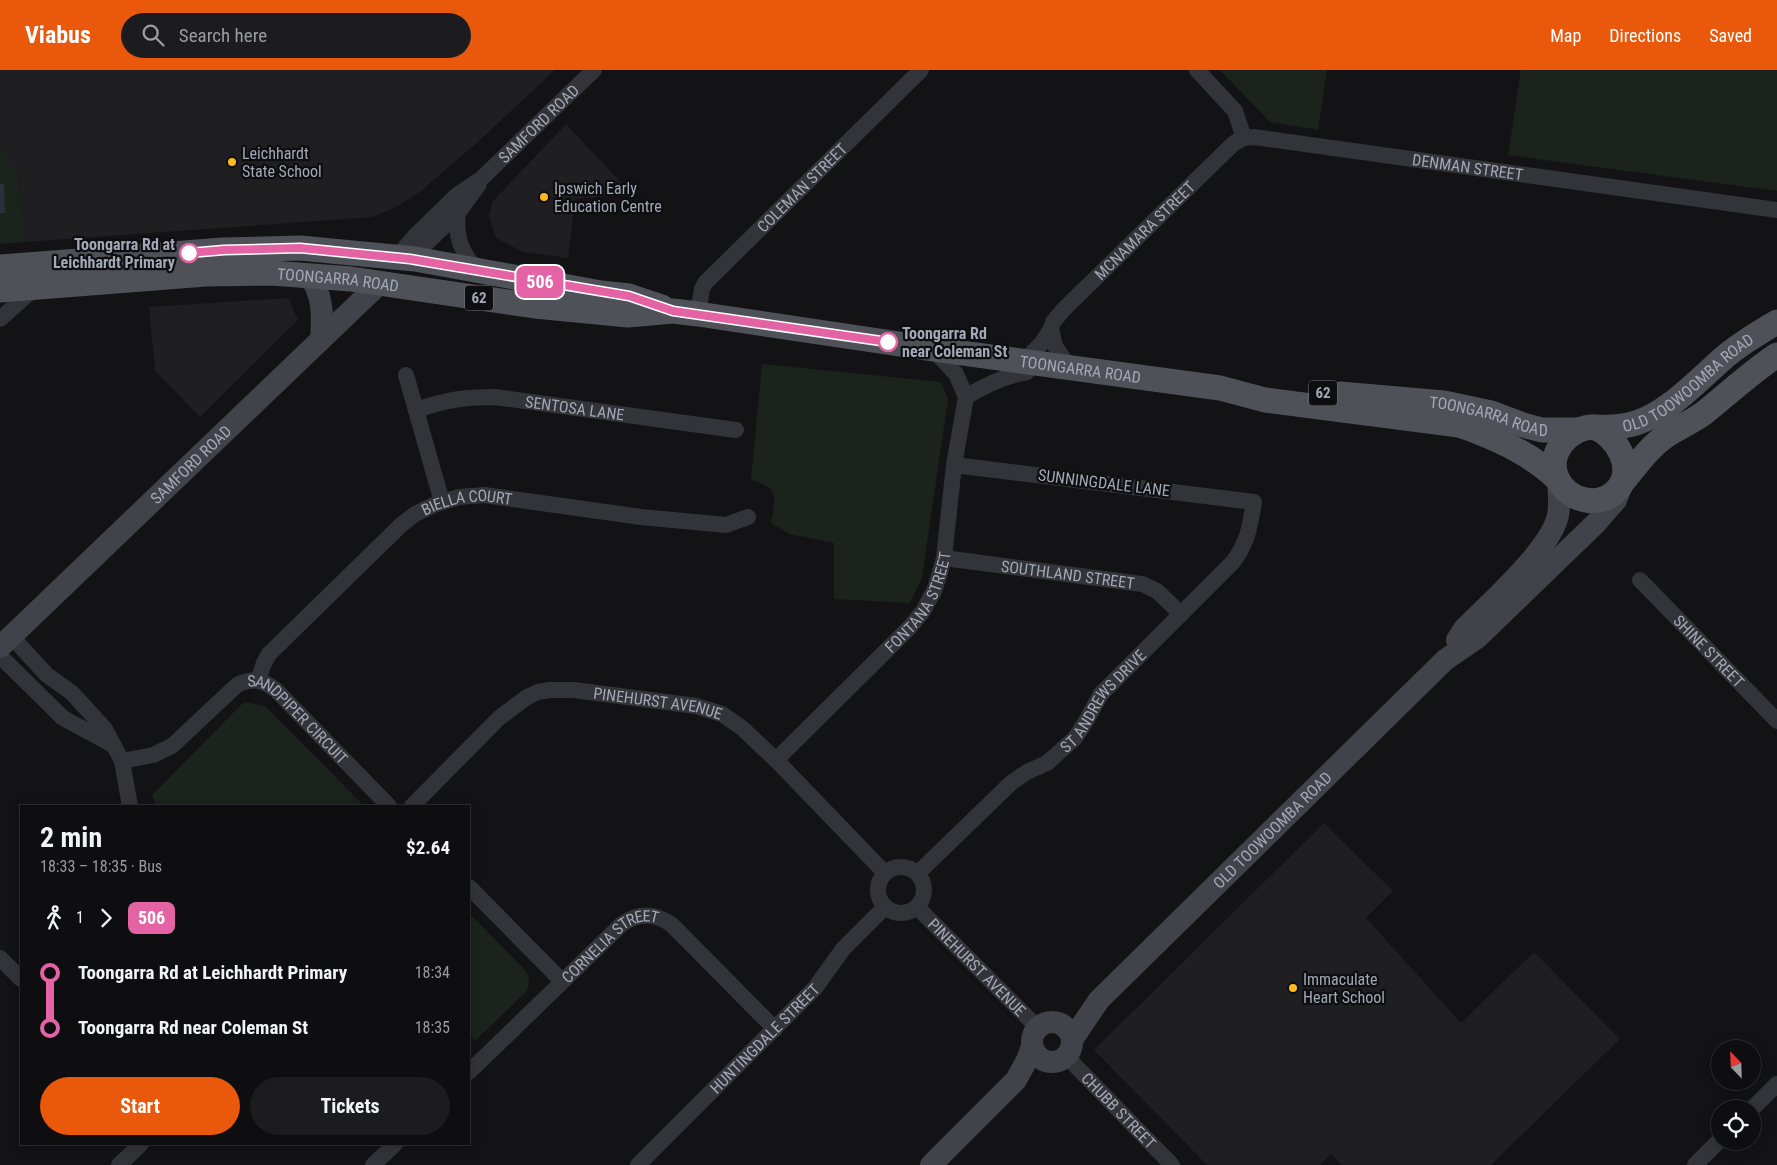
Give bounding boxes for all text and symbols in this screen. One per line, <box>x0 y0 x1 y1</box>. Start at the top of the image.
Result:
search box <box>121 13 471 58</box>
text: Viabus <box>25 21 91 49</box>
icon: search <box>139 21 167 49</box>
text: Search here <box>179 24 267 47</box>
text: Map <box>1550 25 1581 46</box>
text: Directions <box>1609 25 1681 46</box>
text: Saved <box>1709 25 1752 46</box>
street label: SAMFORD ROAD <box>494 80 583 167</box>
street label: COLEMAN STREET <box>753 139 851 236</box>
place label: Leichhardt State School <box>242 144 322 181</box>
street label: DENMAN STREET <box>1411 150 1524 184</box>
marker: Leichhardt State School <box>226 156 238 168</box>
street label: MCNAMARA STREET <box>1090 177 1199 284</box>
place label: Ipswich Early Education Centre <box>554 179 662 216</box>
marker: Ipswich Early Education Centre <box>538 191 550 203</box>
place label: Toongarra Rd at Leichhardt Primary <box>53 235 175 272</box>
marker: Toongarra Rd at Leichhardt Primary <box>179 243 199 263</box>
street label: TOONGARRA ROAD <box>277 264 400 295</box>
line badge: 506 <box>511 266 569 298</box>
text: 506 <box>526 271 554 292</box>
road number: 62 <box>465 286 493 310</box>
place label: Toongarra Rd near Coleman St <box>902 324 1007 361</box>
street label: OLD TOOWOOMBA ROAD <box>1621 329 1757 435</box>
marker: Toongarra Rd near Coleman St <box>878 332 898 352</box>
street label: TOONGARRA ROAD <box>1019 351 1142 387</box>
road number: 62 <box>1309 380 1337 406</box>
street label: SENTOSA LANE <box>524 392 626 424</box>
street label: TOONGARRA ROAD <box>1429 392 1548 440</box>
street label: SAMFORD ROAD <box>146 421 235 507</box>
street label: SUNNINGDALE LANE <box>1037 465 1171 501</box>
street label: BIELLA COURT <box>418 485 513 519</box>
street label: FONTANA STREET <box>881 551 954 656</box>
street label: SOUTHLAND STREET <box>1000 556 1136 592</box>
street label: SHINE STREET <box>1670 611 1748 691</box>
street label: ST ANDREWS DRIVE <box>1056 645 1150 756</box>
street label: SANDPIPER CIRCUIT <box>247 671 352 768</box>
street label: PINEHURST AVENUE <box>592 683 725 723</box>
street label: OLD TOOWOOMBA ROAD <box>1209 768 1335 892</box>
text: 2 min <box>40 821 102 854</box>
text: $2.64 <box>406 836 450 859</box>
text: 18:33 – 18:35 · Bus <box>40 857 162 876</box>
icon: walk <box>40 904 68 932</box>
icon: forward <box>92 904 120 932</box>
street label: CORNELIA STREET <box>558 906 661 987</box>
text: 506 <box>138 907 165 928</box>
text: 1 <box>76 908 84 927</box>
street label: PINEHURST AVENUE <box>924 914 1030 1020</box>
text: Toongarra Rd at Leichhardt Primary <box>78 961 347 984</box>
text: 18:34 <box>415 963 450 982</box>
place label: Immaculate Heart School <box>1303 970 1385 1007</box>
street label: HUNTINGDALE STREET <box>706 980 823 1097</box>
marker: Immaculate Heart School <box>1287 982 1299 994</box>
text: Toongarra Rd near Coleman St <box>78 1016 308 1039</box>
text: 18:35 <box>415 1018 450 1037</box>
north arrow <box>1711 1040 1761 1090</box>
map controls <box>1711 1040 1761 1150</box>
street label: CHUBB STREET <box>1078 1069 1160 1152</box>
button: Start <box>40 1077 240 1135</box>
button: Tickets <box>250 1077 450 1135</box>
button: locate <box>1711 1100 1761 1150</box>

